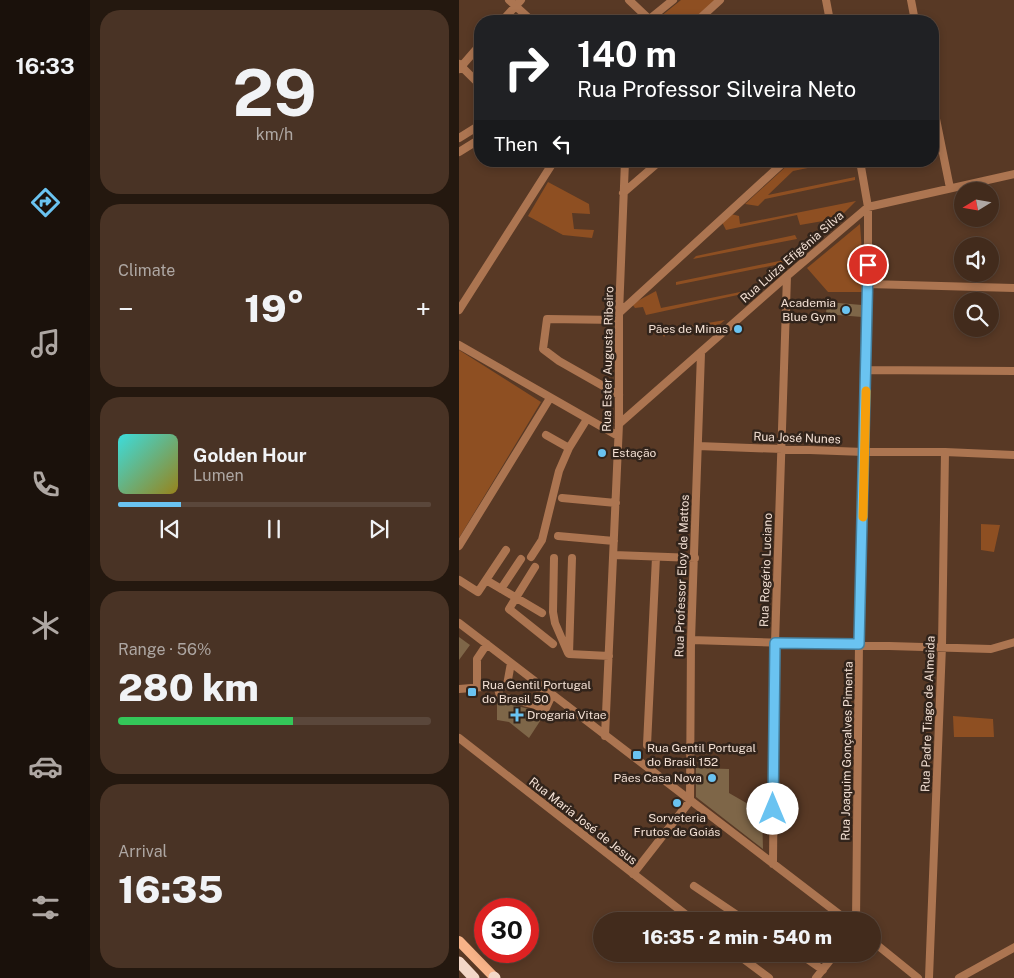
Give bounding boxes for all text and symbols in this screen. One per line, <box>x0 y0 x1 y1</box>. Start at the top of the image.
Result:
text: 140 m <box>577 34 677 75</box>
icon: right <box>494 35 559 100</box>
text: 16:33 <box>15 53 75 79</box>
text: 29 <box>232 54 317 131</box>
text: Rua Professor Silveira Neto <box>577 76 856 102</box>
text: km/h <box>256 125 293 144</box>
icon: left <box>548 130 576 158</box>
text: Then <box>494 133 538 155</box>
north arrow <box>954 182 999 228</box>
map controls <box>954 182 999 337</box>
icon: directions <box>28 185 63 220</box>
street label: Rua Luiza Efigênia Silva <box>738 208 846 306</box>
button: sound <box>954 237 999 282</box>
pin <box>847 244 889 286</box>
icon: arrive <box>854 251 882 279</box>
text: Climate <box>118 261 175 280</box>
text: 19° <box>244 286 305 331</box>
street label: Rua Ester Augusta Ribeiro <box>600 286 616 432</box>
text: − <box>118 292 134 325</box>
text: + <box>415 292 431 325</box>
button: search <box>954 292 999 337</box>
place label: Academia Blue Gym <box>781 296 836 324</box>
marker: Academia Blue Gym <box>840 304 852 316</box>
place label: Pães de Minas <box>648 322 728 336</box>
marker: Pães de Minas <box>732 323 744 335</box>
icon: music <box>28 326 63 361</box>
street label: Rua José Nunes <box>753 429 841 447</box>
text: Golden Hour <box>193 444 307 466</box>
place label: Estação <box>612 446 657 460</box>
marker: Estação <box>596 447 608 459</box>
text: Lumen <box>193 466 244 485</box>
icon: phone <box>28 467 63 502</box>
street label: Rua Professor Eloy de Mattos <box>672 494 692 658</box>
street label: Rua Rogério Luciano <box>757 512 775 627</box>
icon: previous <box>156 515 184 543</box>
icon: pause <box>260 515 288 543</box>
icon: next <box>365 515 393 543</box>
icon: climate <box>28 608 63 643</box>
street label: Rua Padre Tiago de Almeida <box>918 636 938 792</box>
text: Range · 56% <box>118 640 211 659</box>
street label: Rua Joaquim Gonçalves Pimenta <box>838 661 856 841</box>
text: 280 km <box>118 665 259 710</box>
place label: Rua Gentil Portugal do Brasil 50 <box>482 678 591 706</box>
marker: Rua Gentil Portugal do Brasil 50 <box>466 686 478 698</box>
place label: Drogaria Vitae <box>527 708 607 722</box>
marker: Drogaria Vitae <box>511 709 523 721</box>
place label: Rua Gentil Portugal do Brasil 152 <box>647 741 756 769</box>
icon: car <box>28 749 63 784</box>
marker: Rua Gentil Portugal do Brasil 152 <box>631 749 643 761</box>
place label: Pães Casa Nova <box>614 771 702 785</box>
marker: Pães Casa Nova <box>706 772 718 784</box>
street label: Rua Maria José de Jesus <box>526 774 640 868</box>
position arrow <box>746 782 798 834</box>
marker: Sorveteria Frutos de Goiás <box>671 797 683 809</box>
place label: Sorveteria Frutos de Goiás <box>634 811 720 839</box>
text: Arrival <box>118 842 167 861</box>
text: 16:35 <box>118 867 224 912</box>
icon: filters <box>28 890 63 925</box>
speed limit sign: 30 <box>474 898 539 963</box>
text: 16:35 · 2 min · 540 m <box>642 926 832 948</box>

